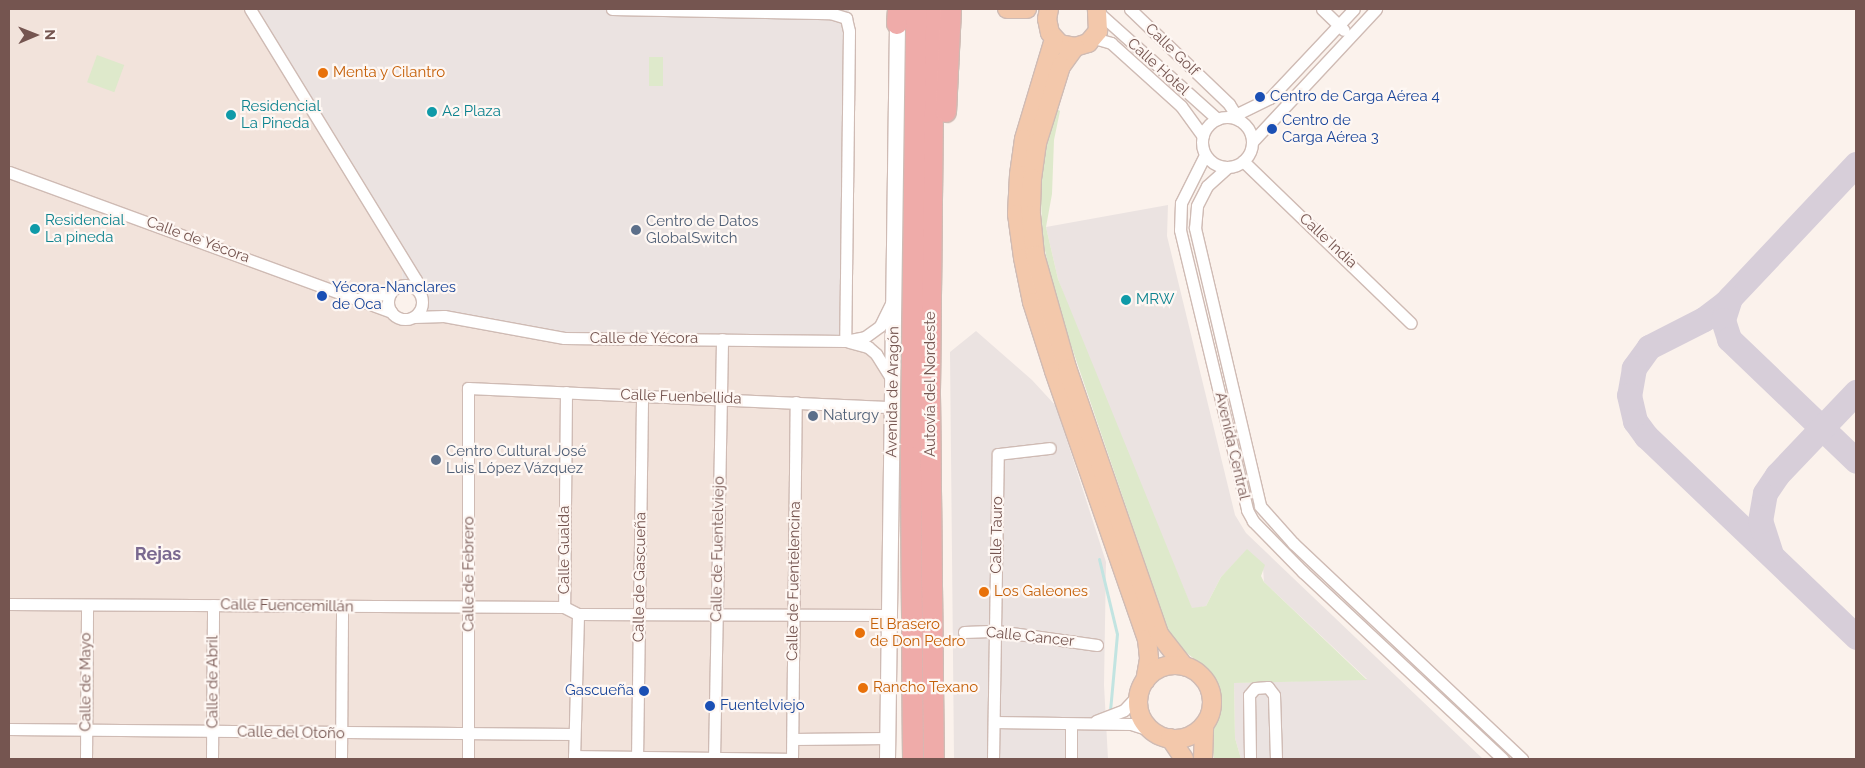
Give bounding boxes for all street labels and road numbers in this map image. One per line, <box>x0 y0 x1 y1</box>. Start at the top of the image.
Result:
street label: Calle Golf <box>1141 20 1203 80</box>
street label: Calle Hotel <box>1123 35 1193 99</box>
street label: Calle India <box>1295 210 1361 272</box>
street label: Calle de Yécora <box>144 213 252 267</box>
street label: Autovía del Nordeste <box>922 311 940 457</box>
street label: Avenida de Aragón <box>883 326 903 458</box>
street label: Calle de Yécora <box>590 330 698 348</box>
street label: Calle Fuenbellida <box>620 386 742 408</box>
street label: Avenida Central <box>1211 390 1253 502</box>
street label: Calle de Fuentelviejo <box>708 476 728 622</box>
street label: Calle Tauro <box>987 496 1007 574</box>
street label: Calle de Fuentelencina <box>784 501 804 661</box>
street label: Calle Gualda <box>556 506 574 594</box>
street label: Calle de Gascueña <box>630 512 650 642</box>
street label: Calle de Febrero <box>460 516 478 632</box>
street label: Calle Fuencemillán <box>220 596 354 616</box>
street label: Calle Cancer <box>985 623 1075 651</box>
street label: Calle de Mayo <box>77 632 95 732</box>
street label: Calle de Abril <box>204 635 222 729</box>
street label: Calle del Otoño <box>237 723 345 743</box>

